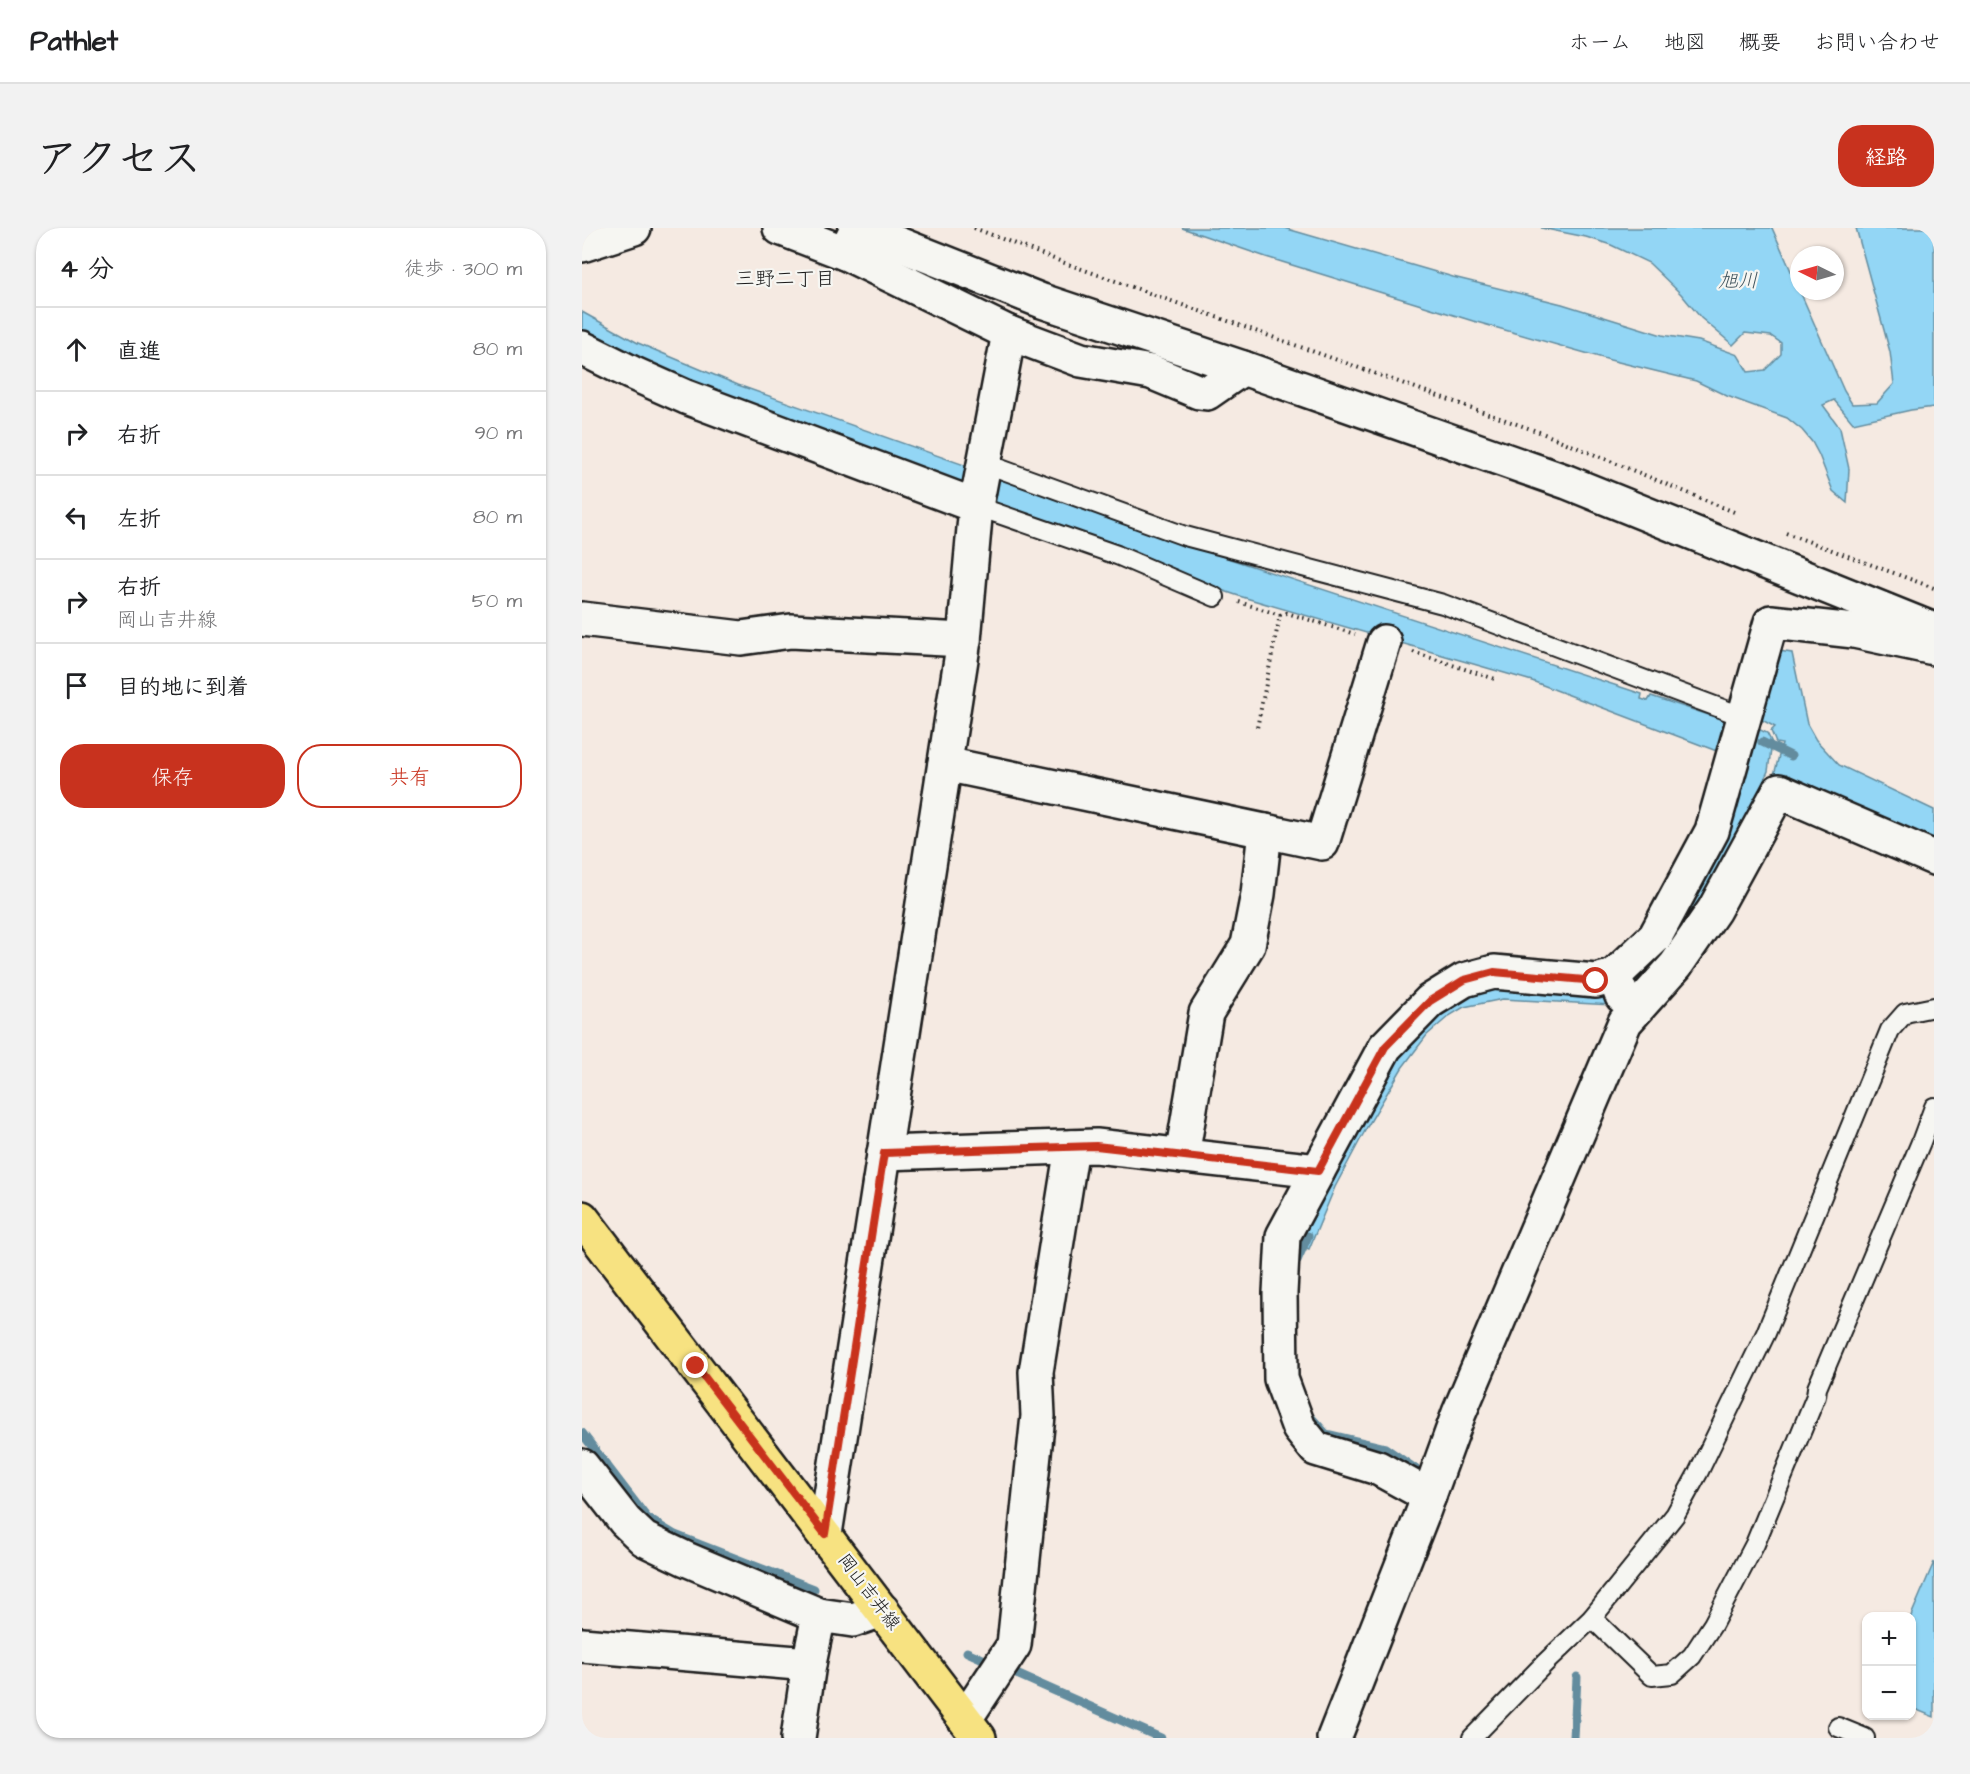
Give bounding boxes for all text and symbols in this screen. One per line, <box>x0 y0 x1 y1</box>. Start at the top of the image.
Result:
text: Pathlet <box>30 22 118 61</box>
text: ホーム <box>1569 28 1631 57</box>
text: 地図 <box>1664 28 1706 57</box>
text: 概要 <box>1739 28 1781 57</box>
text: お問い合わせ <box>1814 28 1940 57</box>
button: 経路 <box>1838 125 1934 187</box>
text: アクセス <box>36 131 201 189</box>
north arrow <box>1790 246 1844 300</box>
text: 4 分 <box>60 251 114 287</box>
text: 徒歩 · 300 m <box>404 255 522 283</box>
district label: 三野二丁目 <box>735 265 835 293</box>
water label: 旭川 <box>1718 267 1758 295</box>
icon: ahead <box>60 333 93 366</box>
text: 80 m <box>473 335 522 363</box>
text: 直進 <box>117 336 161 367</box>
icon: right <box>60 417 93 450</box>
text: 90 m <box>474 419 522 447</box>
text: 右折 <box>117 420 161 451</box>
icon: left <box>60 501 93 534</box>
text: 80 m <box>473 503 522 531</box>
text: 左折 <box>117 504 161 535</box>
text: 右折 <box>117 572 161 603</box>
icon: right <box>60 585 93 618</box>
text: 50 m <box>472 587 522 615</box>
text: 岡山吉井線 <box>117 606 217 634</box>
icon: arrive <box>60 669 93 702</box>
text: 目的地に到着 <box>117 672 249 703</box>
button: 保存 <box>60 744 285 808</box>
button: 共有 <box>297 744 522 808</box>
route start <box>1582 967 1608 993</box>
route end <box>682 1352 708 1378</box>
street label: 岡山吉井線 <box>832 1549 906 1635</box>
map controls <box>1862 1612 1916 1720</box>
button: + <box>1862 1612 1916 1666</box>
button: − <box>1862 1666 1916 1720</box>

